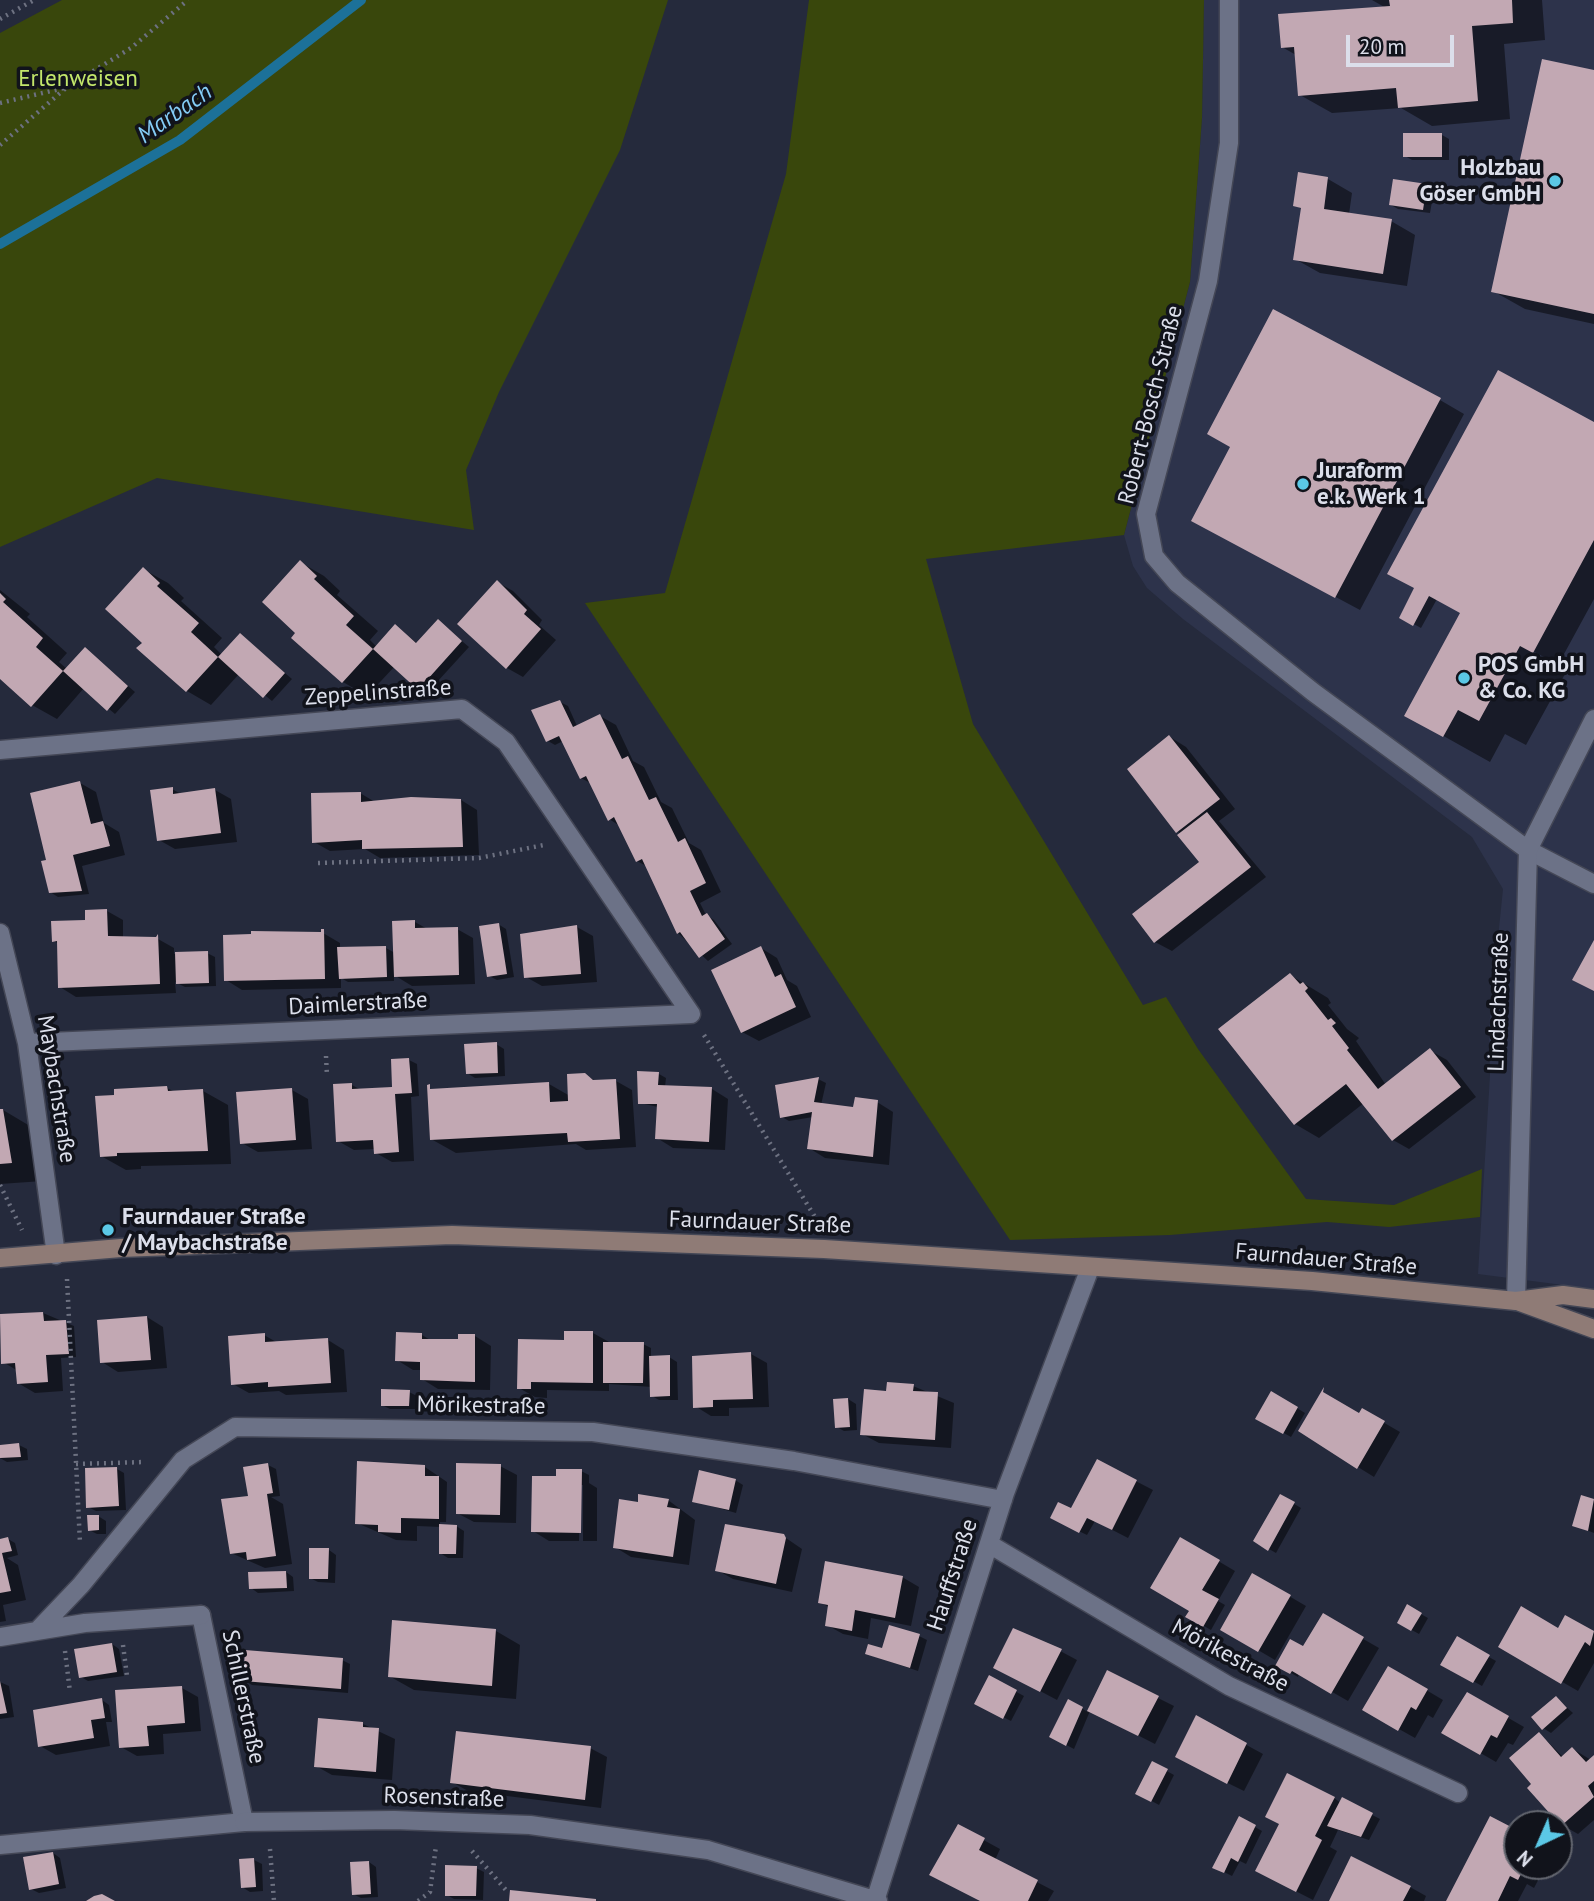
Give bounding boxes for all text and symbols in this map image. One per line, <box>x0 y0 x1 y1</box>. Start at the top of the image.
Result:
scale bar <box>1349 21 1458 65</box>
text: 20 m <box>1359 33 1405 60</box>
park label: Erlenweisen <box>18 65 138 93</box>
water label: Marbach <box>132 78 218 150</box>
place label: Holzbau Göser GmbH <box>1420 154 1541 208</box>
marker: Holzbau Göser GmbH <box>1547 173 1563 189</box>
street label: Robert-Bosch-Straße <box>1113 303 1189 507</box>
place label: Juraform e.k. Werk 1 <box>1317 457 1426 511</box>
marker: Juraform e.k. Werk 1 <box>1295 476 1311 492</box>
place label: POS GmbH & Co. KG <box>1478 651 1584 705</box>
marker: POS GmbH & Co. KG <box>1456 670 1472 686</box>
street label: Zeppelinstraße <box>304 674 452 712</box>
street label: Lindachstraße <box>1483 932 1515 1072</box>
street label: Daimlerstraße <box>288 987 428 1021</box>
street label: Maybachstraße <box>31 1013 81 1165</box>
place label: Faurndauer Straße / Maybachstraße <box>122 1203 306 1257</box>
street label: Faurndauer Straße <box>668 1206 852 1240</box>
marker: Faurndauer Straße / Maybachstraße <box>100 1222 116 1238</box>
street label: Faurndauer Straße <box>1234 1238 1418 1282</box>
street label: Mörikestraße <box>416 1391 546 1421</box>
street label: Hauffstraße <box>922 1516 984 1634</box>
street label: Mörikestraße <box>1167 1614 1293 1698</box>
street label: Schillerstraße <box>215 1627 271 1767</box>
street label: Rosenstraße <box>383 1782 505 1814</box>
north arrow <box>1503 1810 1573 1880</box>
text: N <box>1512 1846 1538 1872</box>

